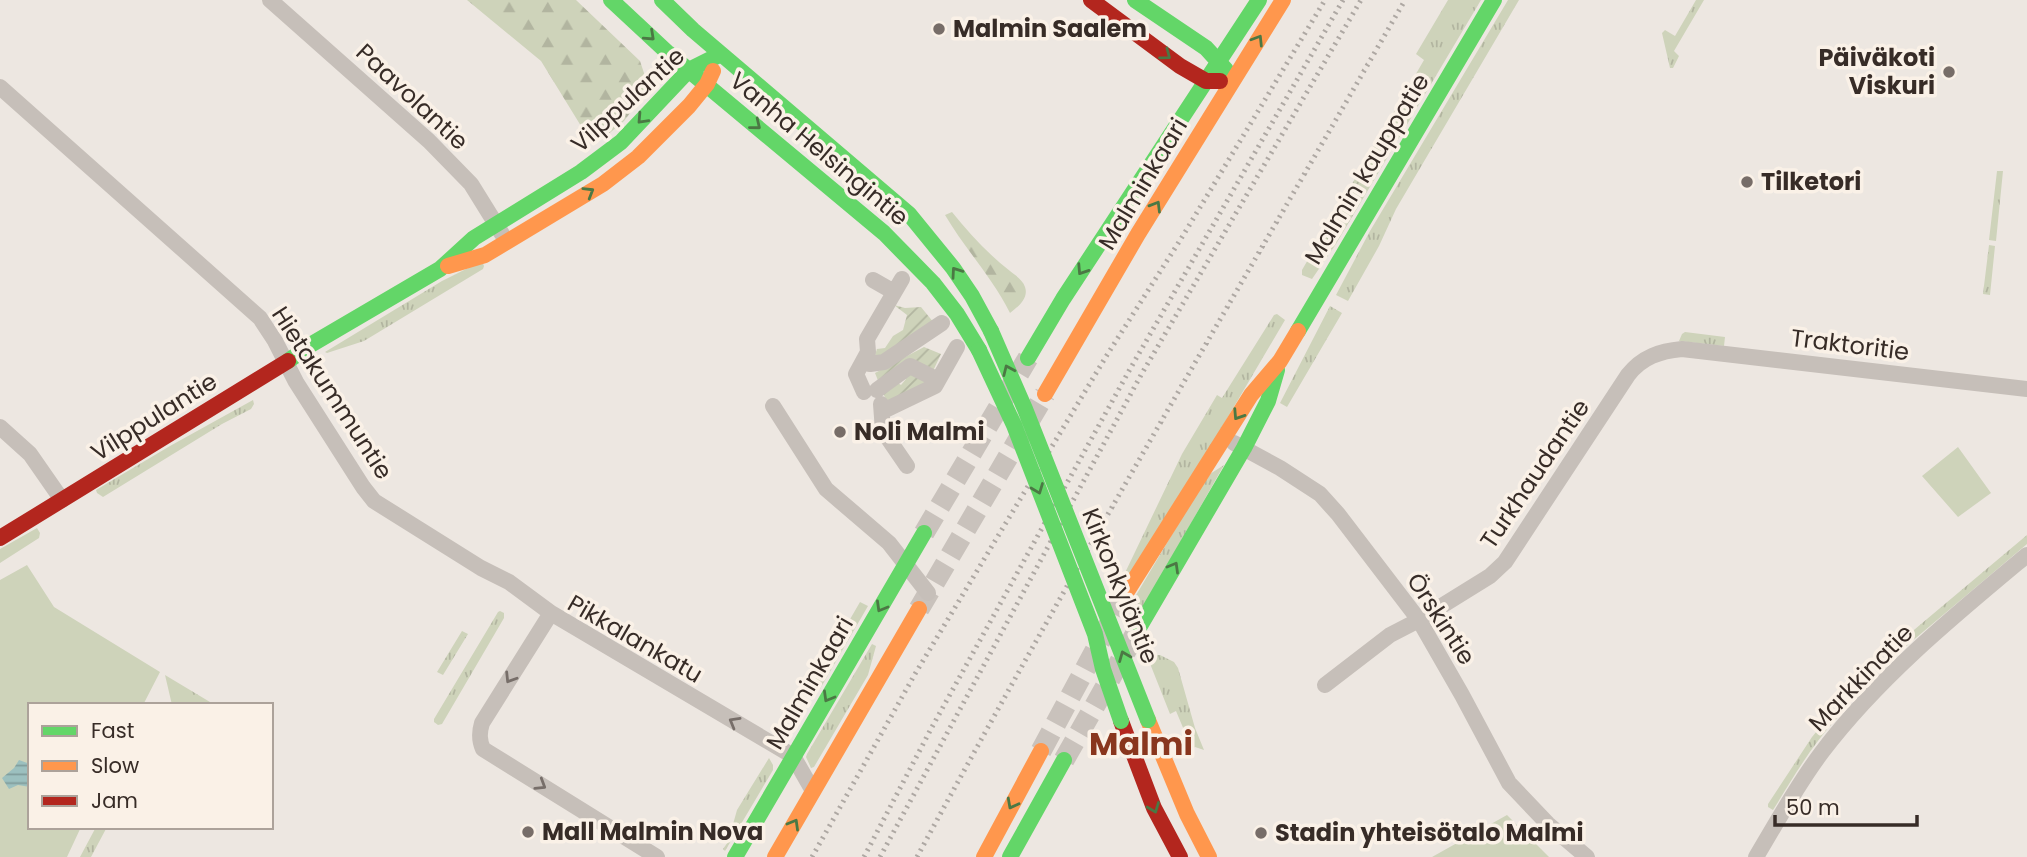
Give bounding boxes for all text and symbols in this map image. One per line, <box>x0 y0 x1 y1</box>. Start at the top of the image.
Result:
place label: Malmin Saalem <box>953 12 1147 45</box>
marker: Malmin Saalem <box>931 21 947 37</box>
one-way arrow <box>642 27 655 40</box>
one-way arrow <box>1249 35 1262 48</box>
street label: Paavolantie <box>349 36 476 157</box>
street label: Vilppulantie <box>564 40 692 160</box>
place label: Päiväkoti Viskuri <box>1818 41 1935 102</box>
one-way arrow <box>1158 46 1171 59</box>
street label: Vanha Helsingintie <box>723 64 916 233</box>
marker: Päiväkoti Viskuri <box>1941 64 1957 80</box>
street label: Malmin kauppatie <box>1296 67 1437 270</box>
one-way arrow <box>637 111 650 124</box>
street label: Malminkaari <box>1090 112 1195 256</box>
one-way arrow <box>748 117 761 129</box>
place label: Tilketori <box>1761 165 1861 198</box>
marker: Tilketori <box>1739 174 1755 190</box>
one-way arrow <box>582 187 595 200</box>
one-way arrow <box>1147 200 1160 213</box>
one-way arrow <box>1077 263 1090 276</box>
one-way arrow <box>951 267 964 280</box>
street label: Hietakummuntie <box>264 300 401 485</box>
street label: Traktoritie <box>1789 321 1911 368</box>
street label: Vilppulantie <box>84 365 223 468</box>
one-way arrow <box>1002 365 1016 377</box>
street label: Turkhaudantie <box>1472 392 1597 555</box>
one-way arrow <box>1234 407 1247 420</box>
place label: Noli Malmi <box>854 415 985 448</box>
marker: Noli Malmi <box>832 424 848 440</box>
one-way arrow <box>1029 482 1043 494</box>
street label: Kirkonkyläntie <box>1074 503 1167 669</box>
one-way arrow <box>1166 561 1179 574</box>
street label: Örskintie <box>1399 566 1483 671</box>
street label: Pikkalankatu <box>562 587 709 691</box>
one-way arrow <box>876 599 889 612</box>
street label: Malminkaari <box>758 610 861 755</box>
street label: Markkinatie <box>1801 617 1920 739</box>
one-way arrow <box>1118 651 1132 663</box>
one-way arrow <box>505 670 518 683</box>
one-way arrow <box>823 690 836 702</box>
legend <box>28 703 273 829</box>
text: Fast <box>91 716 134 745</box>
one-way arrow <box>729 717 742 730</box>
district label: Malmi <box>1089 721 1193 766</box>
text: Slow <box>91 751 139 780</box>
one-way arrow <box>534 777 547 790</box>
scale bar <box>1775 784 1917 828</box>
text: Jam <box>91 786 138 815</box>
text: 50 m <box>1786 793 1840 822</box>
one-way arrow <box>1007 796 1020 809</box>
one-way arrow <box>1146 801 1160 813</box>
place label: Mall Malmin Nova <box>542 815 763 848</box>
place label: Stadin yhteisötalo Malmi <box>1275 816 1583 849</box>
one-way arrow <box>786 819 799 831</box>
marker: Mall Malmin Nova <box>520 824 536 840</box>
marker: Stadin yhteisötalo Malmi <box>1253 825 1269 841</box>

